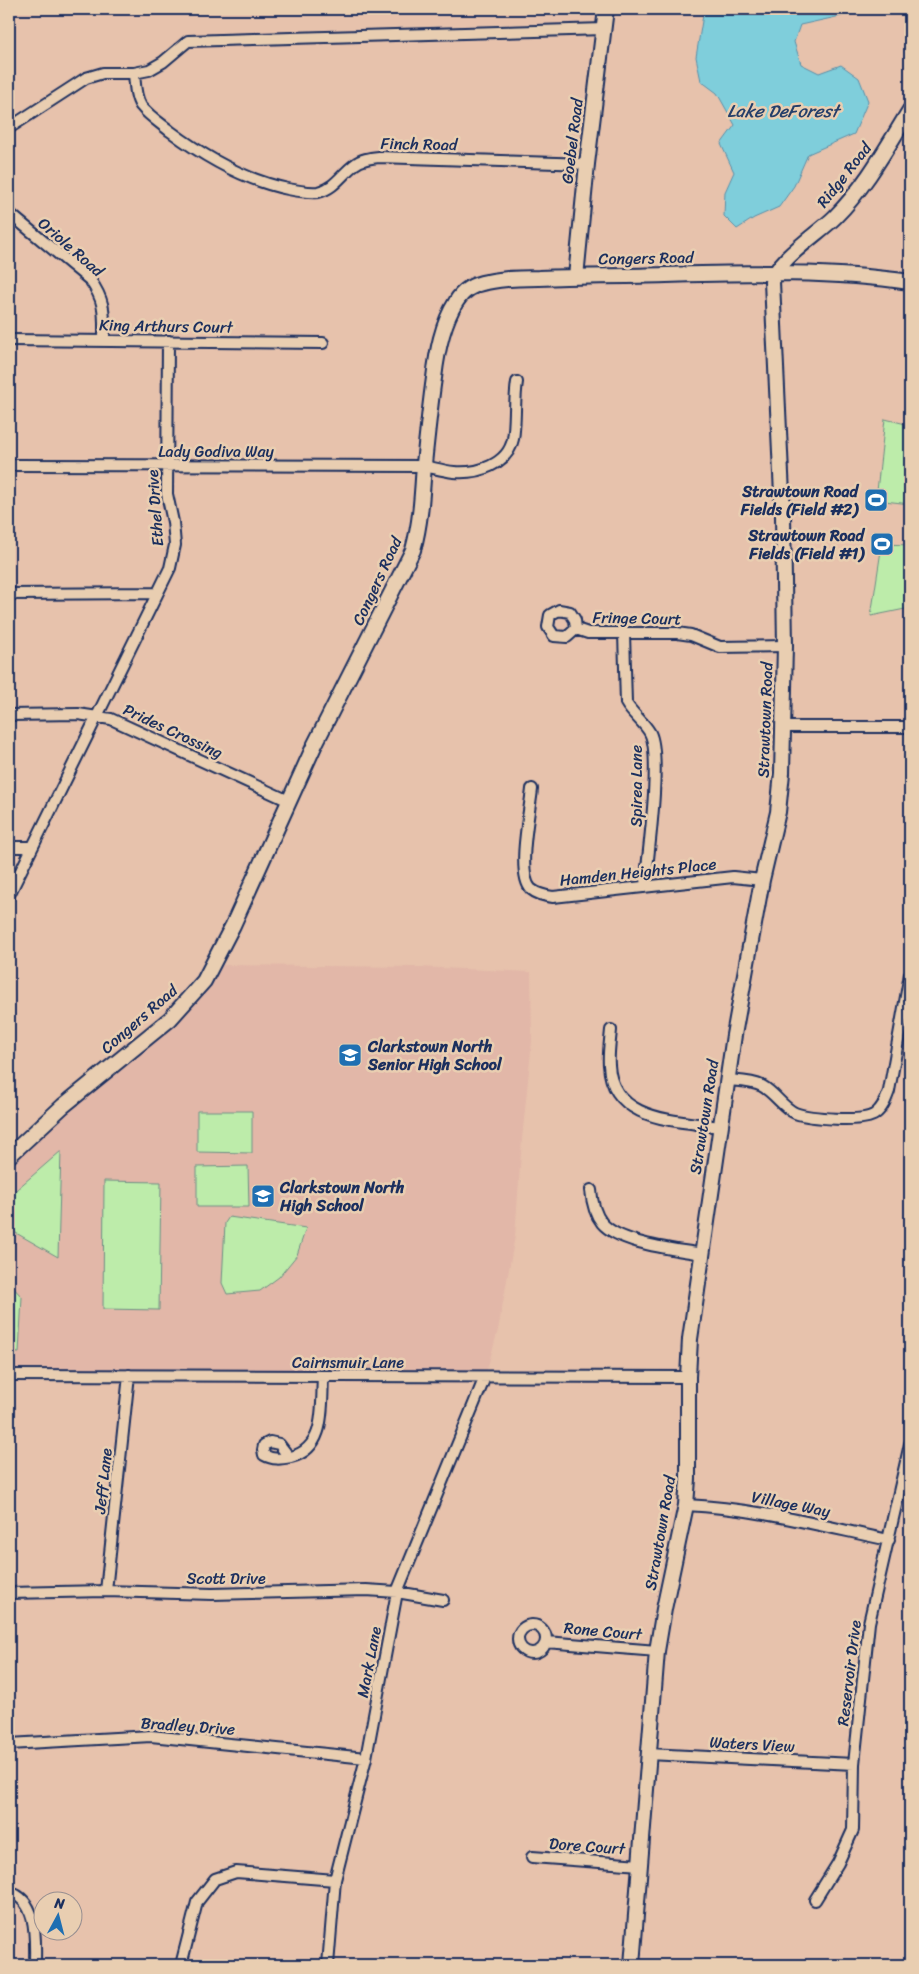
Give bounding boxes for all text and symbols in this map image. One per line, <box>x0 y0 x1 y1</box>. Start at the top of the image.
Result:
street label: Goebel Road <box>552 95 592 185</box>
water label: Lake DeForest <box>727 95 841 127</box>
street label: Finch Road <box>380 129 459 159</box>
street label: Ridge Road <box>809 134 880 214</box>
street label: Oriole Road <box>31 210 112 285</box>
street label: Congers Road <box>598 243 695 273</box>
street label: King Arthurs Court <box>99 310 234 342</box>
street label: Lady Godiva Way <box>158 437 274 466</box>
street label: Ethel Drive <box>138 468 172 547</box>
place label: Strawtown Road Fields (Field #2) <box>740 477 860 524</box>
sports icon: Strawtown Road Fields (Field #2) <box>863 487 889 513</box>
place label: Strawtown Road Fields (Field #1) <box>747 521 866 568</box>
street label: Congers Road <box>344 530 411 630</box>
sports icon: Strawtown Road Fields (Field #1) <box>869 531 895 557</box>
street label: Fringe Court <box>592 603 682 633</box>
street label: Strawtown Road <box>748 660 782 778</box>
street label: Prides Crossing <box>118 695 228 767</box>
street label: Spirea Lane <box>622 745 651 827</box>
street label: Hamden Heights Place <box>558 849 718 895</box>
street label: Congers Road <box>94 976 186 1061</box>
place label: Clarkstown North Senior High School <box>367 1032 503 1079</box>
school or university icon: Clarkstown North Senior High School <box>337 1042 363 1068</box>
street label: Strawtown Road <box>681 1056 728 1176</box>
place label: Clarkstown North High School <box>279 1173 405 1220</box>
school or university icon: Clarkstown North High School <box>250 1183 276 1209</box>
street label: Cairnsmuir Lane <box>292 1348 404 1377</box>
street label: Jeff Lane <box>85 1446 121 1516</box>
street label: Strawtown Road <box>636 1472 685 1593</box>
street label: Village Way <box>749 1482 834 1526</box>
street label: Scott Drive <box>186 1564 266 1593</box>
street label: Rone Court <box>563 1613 644 1649</box>
street label: Reservoir Drive <box>828 1618 870 1728</box>
street label: Mark Lane <box>348 1624 390 1700</box>
street label: Bradley Drive <box>140 1708 236 1744</box>
street label: Waters View <box>709 1727 796 1761</box>
street label: Dore Court <box>548 1829 627 1863</box>
text: N <box>52 1890 66 1917</box>
north arrow <box>32 1892 82 1942</box>

